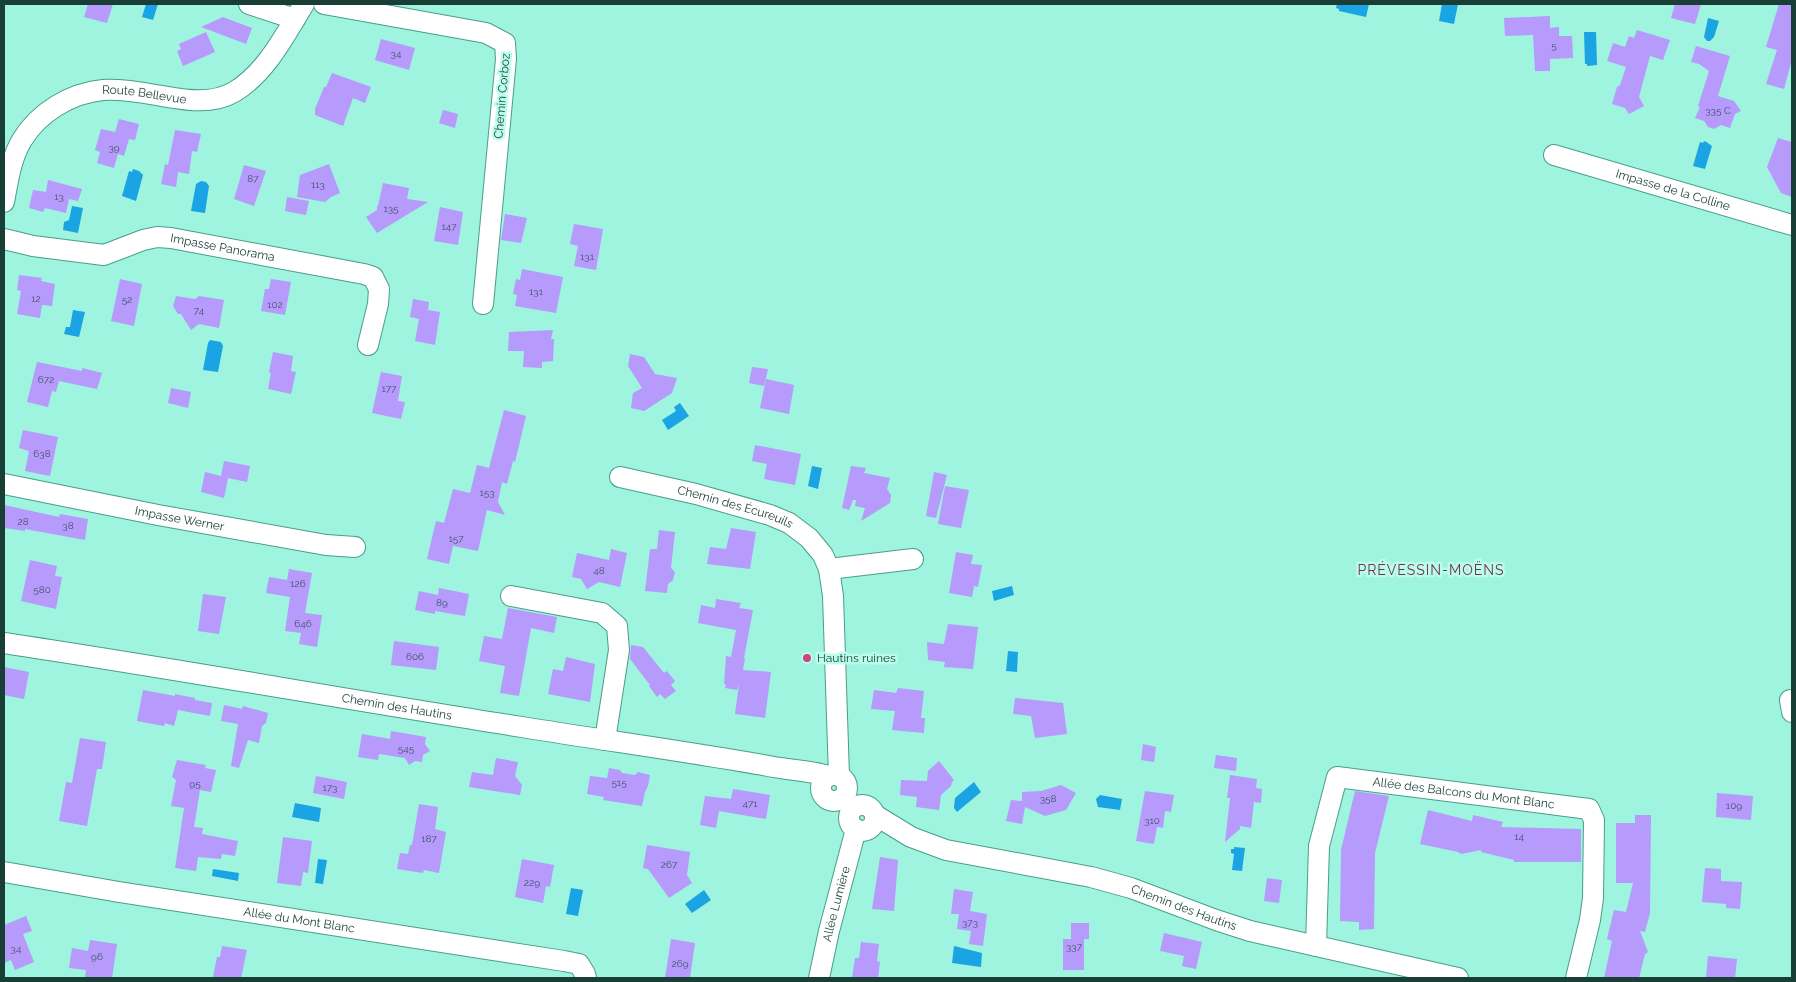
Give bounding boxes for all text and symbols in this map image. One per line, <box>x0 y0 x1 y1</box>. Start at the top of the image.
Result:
house number: 5 <box>1551 40 1557 51</box>
house number: 34 <box>391 48 402 59</box>
street label: Chemin Corboz <box>491 53 513 139</box>
street label: Route Bellevue <box>102 83 187 107</box>
house number: 335 C <box>1705 105 1731 116</box>
house number: 39 <box>108 142 120 153</box>
street label: Impasse de la Colline <box>1614 167 1732 213</box>
house number: 87 <box>247 173 259 184</box>
house number: 113 <box>311 179 325 190</box>
house number: 13 <box>54 191 64 202</box>
house number: 135 <box>383 203 399 214</box>
house number: 147 <box>441 221 457 232</box>
street label: Impasse Panorama <box>169 231 276 264</box>
house number: 131 <box>580 251 595 262</box>
house number: 131 <box>529 286 544 297</box>
house number: 12 <box>31 293 41 304</box>
house number: 52 <box>122 294 132 305</box>
house number: 102 <box>267 299 283 310</box>
house number: 74 <box>194 305 205 316</box>
house number: 672 <box>38 374 54 385</box>
house number: 177 <box>382 383 397 394</box>
house number: 638 <box>33 448 51 459</box>
street label: Chemin des Écureuils <box>676 483 796 531</box>
house number: 153 <box>479 487 495 498</box>
street label: Impasse Werner <box>134 504 226 534</box>
house number: 28 <box>17 516 29 527</box>
house number: 38 <box>62 520 74 531</box>
house number: 157 <box>448 533 464 544</box>
district label: PRÉVESSIN-MOËNS <box>1357 560 1505 578</box>
house number: 48 <box>593 565 605 576</box>
house number: 126 <box>290 578 306 589</box>
house number: 580 <box>33 584 51 595</box>
house number: 89 <box>436 597 448 608</box>
house number: 646 <box>294 618 312 629</box>
house number: 606 <box>406 651 424 662</box>
place label: Hautins ruines <box>817 651 896 665</box>
marker: Hautins ruines <box>801 652 813 664</box>
street label: Chemin des Hautins <box>341 691 453 723</box>
house number: 545 <box>398 743 415 754</box>
street label: Allée des Balcons du Mont Blanc <box>1372 775 1556 812</box>
house number: 515 <box>611 777 627 788</box>
house number: 95 <box>189 778 201 789</box>
house number: 173 <box>323 782 337 793</box>
house number: 358 <box>1040 793 1056 804</box>
house number: 471 <box>742 798 758 809</box>
house number: 109 <box>1726 800 1742 811</box>
house number: 310 <box>1144 815 1160 826</box>
house number: 14 <box>1514 831 1524 842</box>
house number: 187 <box>421 833 437 844</box>
house number: 267 <box>661 859 678 870</box>
street label: Allée Lumière <box>820 865 853 943</box>
house number: 229 <box>524 877 540 888</box>
street label: Chemin des Hautins <box>1129 882 1239 933</box>
street label: Allée du Mont Blanc <box>242 904 356 936</box>
house number: 373 <box>962 917 978 928</box>
house number: 337 <box>1066 941 1083 952</box>
house number: 34 <box>11 943 22 954</box>
house number: 96 <box>91 951 103 962</box>
house number: 269 <box>671 958 689 969</box>

